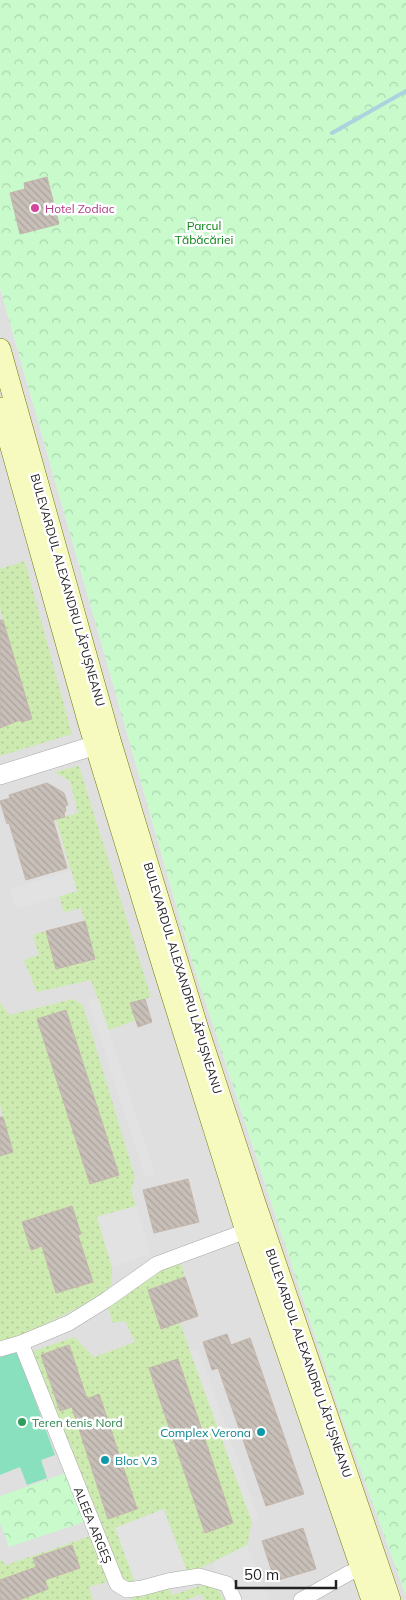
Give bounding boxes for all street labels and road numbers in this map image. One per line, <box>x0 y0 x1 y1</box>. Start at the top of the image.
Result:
street label: BULEVARDUL ALEXANDRU LĂPUȘNEANU <box>27 472 108 708</box>
street label: BULEVARDUL ALEXANDRU LĂPUȘNEANU <box>140 861 225 1096</box>
street label: BULEVARDUL ALEXANDRU LĂPUȘNEANU <box>262 1247 355 1480</box>
street label: ALEEA ARGEȘ <box>70 1484 115 1566</box>

